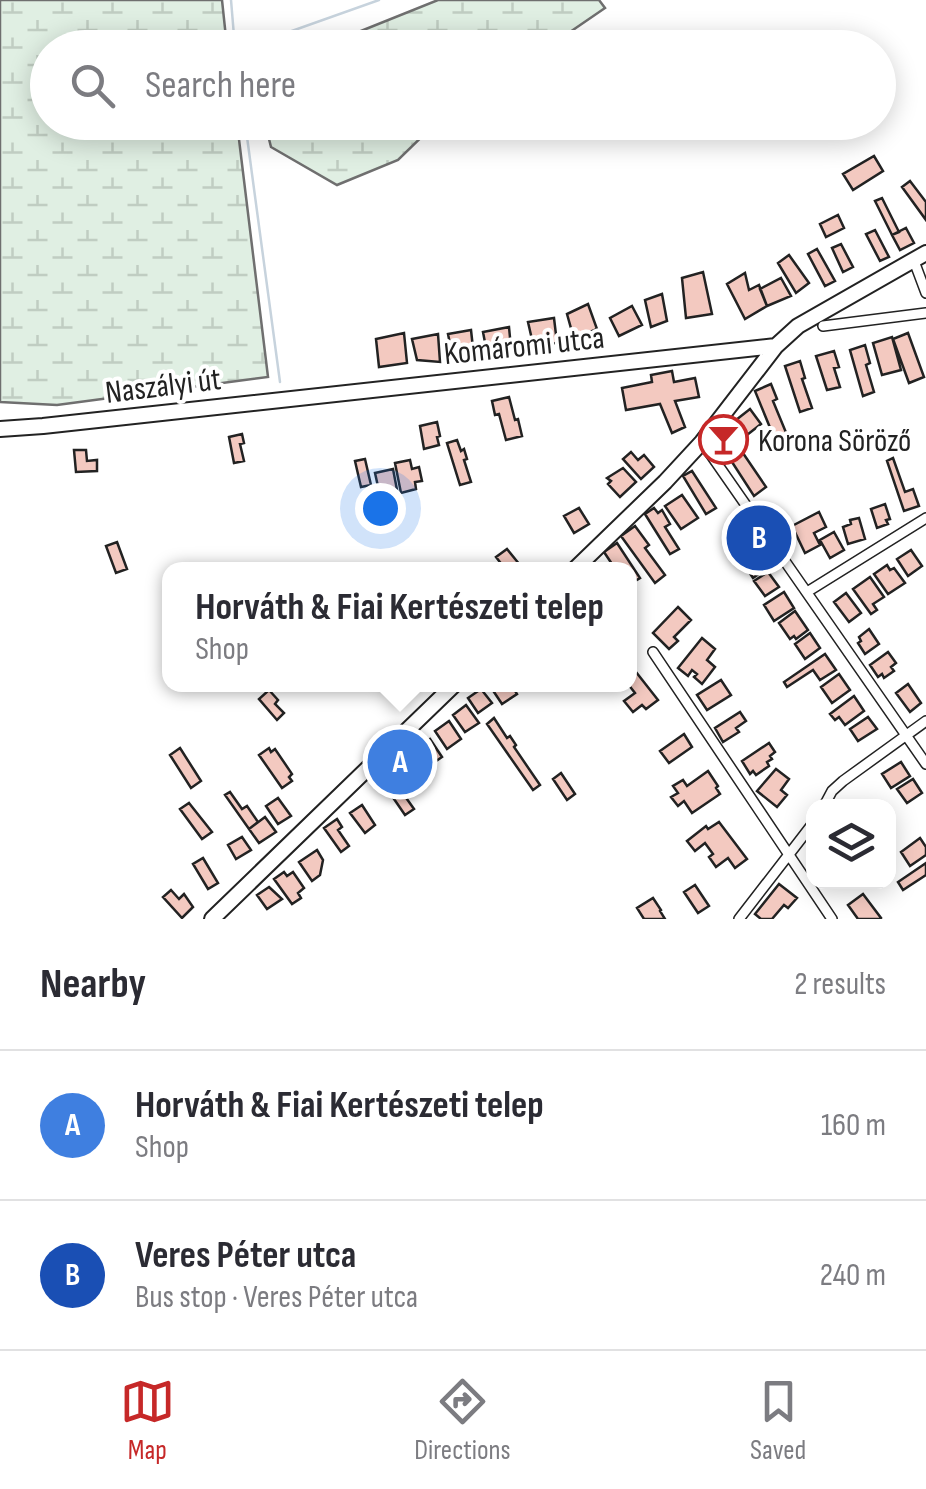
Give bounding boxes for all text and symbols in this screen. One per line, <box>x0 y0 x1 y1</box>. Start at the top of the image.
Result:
search box <box>30 30 896 140</box>
icon: search <box>65 58 120 113</box>
text: Search here <box>145 63 296 108</box>
street label: Komáromi utca <box>442 319 606 374</box>
street label: Naszályi út <box>103 360 223 413</box>
bar icon: Korona Söröző <box>697 414 749 466</box>
place label: Korona Söröző <box>758 422 911 461</box>
your location <box>355 483 406 534</box>
pin: B <box>726 500 792 576</box>
popup <box>162 562 637 692</box>
text: Horváth & Fiai Kertészeti telep <box>195 585 604 630</box>
text: Shop <box>195 630 249 669</box>
pin: A <box>368 724 432 800</box>
map controls <box>806 799 896 889</box>
button: layers <box>806 799 896 889</box>
text: Nearby <box>40 959 146 1010</box>
text: 2 results <box>794 965 886 1004</box>
text: Horváth & Fiai Kertészeti telep <box>135 1083 544 1128</box>
text: A <box>65 1106 80 1145</box>
text: 160 m <box>821 1106 886 1145</box>
text: Shop <box>135 1128 189 1167</box>
text: Veres Péter utca <box>135 1233 356 1278</box>
text: B <box>65 1256 80 1295</box>
text: 240 m <box>820 1256 886 1295</box>
text: Bus stop · Veres Péter utca <box>135 1278 418 1317</box>
tab: Map <box>120 1374 175 1467</box>
tab: Directions <box>414 1374 511 1467</box>
tab: Saved <box>750 1374 806 1467</box>

